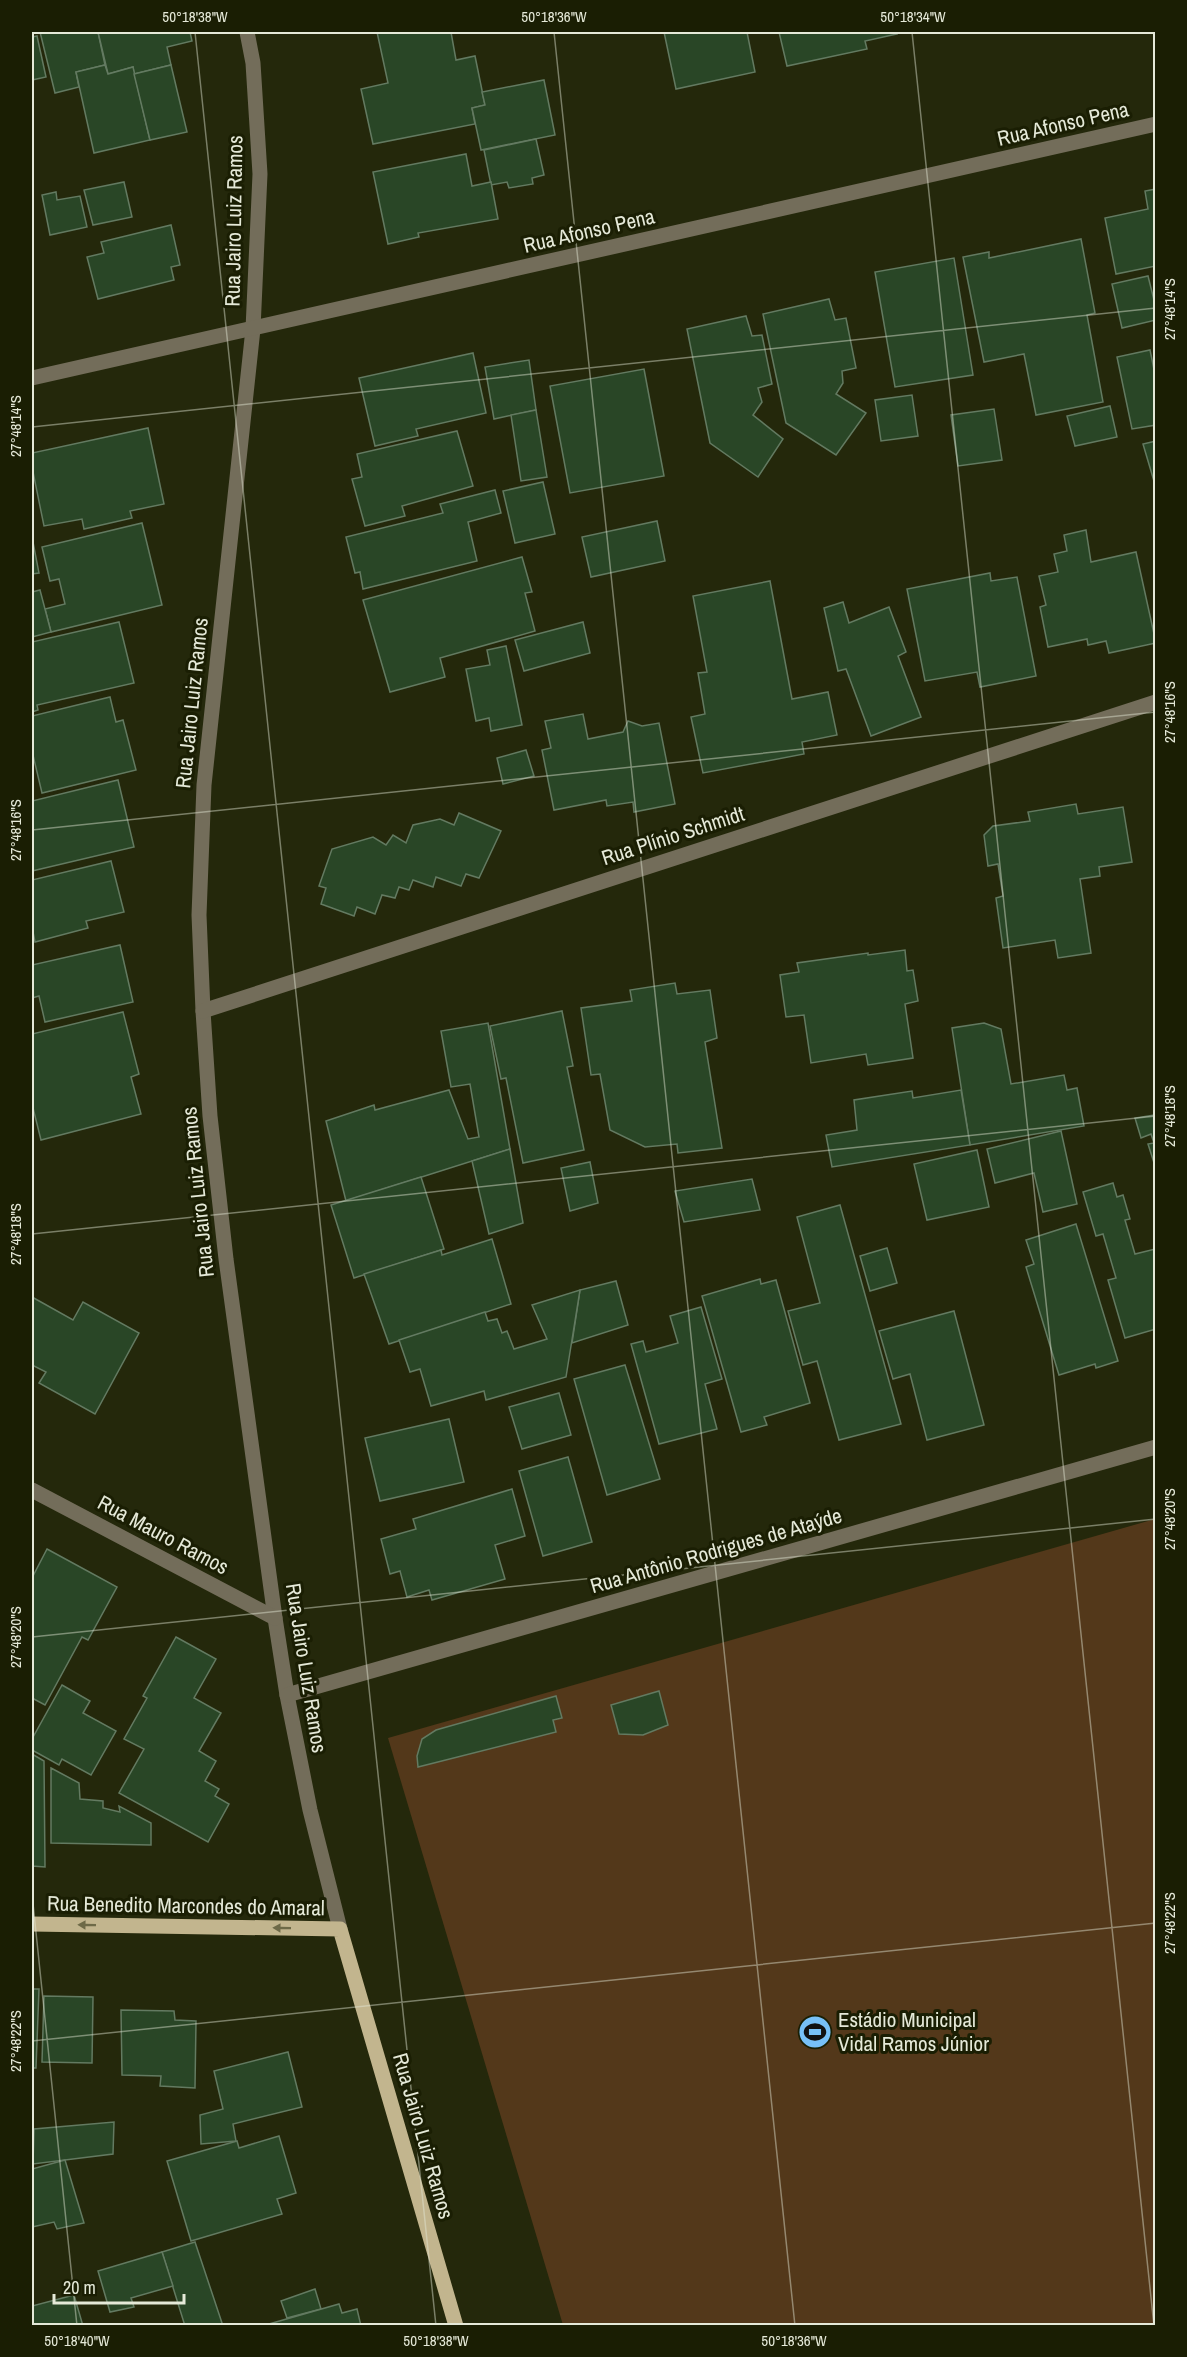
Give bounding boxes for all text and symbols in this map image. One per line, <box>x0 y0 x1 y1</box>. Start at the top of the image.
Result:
text: 50°18'38"W <box>162 6 228 27</box>
text: 50°18'36"W <box>521 6 587 27</box>
text: 50°18'34"W <box>880 6 946 27</box>
street label: Rua Afonso Pena <box>994 94 1132 153</box>
street label: Rua Jairo Luiz Ramos <box>218 135 249 307</box>
street label: Rua Afonso Pena <box>520 201 658 260</box>
text: 27°48'14"S <box>1159 278 1180 340</box>
text: 27°48'14"S <box>5 395 26 457</box>
street label: Rua Jairo Luiz Ramos <box>168 616 215 790</box>
text: 27°48'16"S <box>1159 681 1180 743</box>
text: 27°48'16"S <box>5 799 26 861</box>
street label: Rua Plínio Schmidt <box>598 799 748 872</box>
text: 27°48'18"S <box>1159 1085 1180 1147</box>
street label: Rua Jairo Luiz Ramos <box>174 1105 221 1279</box>
text: 27°48'18"S <box>5 1203 26 1265</box>
street label: Rua Mauro Ramos <box>93 1488 234 1581</box>
text: 27°48'20"S <box>1159 1488 1180 1550</box>
street label: Rua Antônio Rodrigues de Ataýde <box>587 1501 845 1600</box>
street label: Rua Jairo Luiz Ramos <box>279 1581 334 1755</box>
text: 27°48'20"S <box>5 1606 26 1668</box>
street label: Rua Benedito Marcondes do Amaral <box>47 1889 325 1922</box>
text: 27°48'22"S <box>1159 1892 1180 1954</box>
one-way arrow <box>77 1920 96 1930</box>
one-way arrow <box>272 1923 291 1933</box>
place label: Estádio Municipal Vidal Ramos Júnior <box>838 2005 989 2058</box>
text: 27°48'22"S <box>5 2010 26 2072</box>
sports icon: Estádio Municipal Vidal Ramos Júnior <box>797 2014 833 2050</box>
street label: Rua Jairo Luiz Ramos <box>386 2050 461 2222</box>
scale bar <box>54 2267 184 2305</box>
text: 20 m <box>63 2275 96 2300</box>
text: 50°18'40"W <box>44 2330 110 2351</box>
text: 50°18'38"W <box>403 2330 469 2351</box>
text: 50°18'36"W <box>761 2330 827 2351</box>

